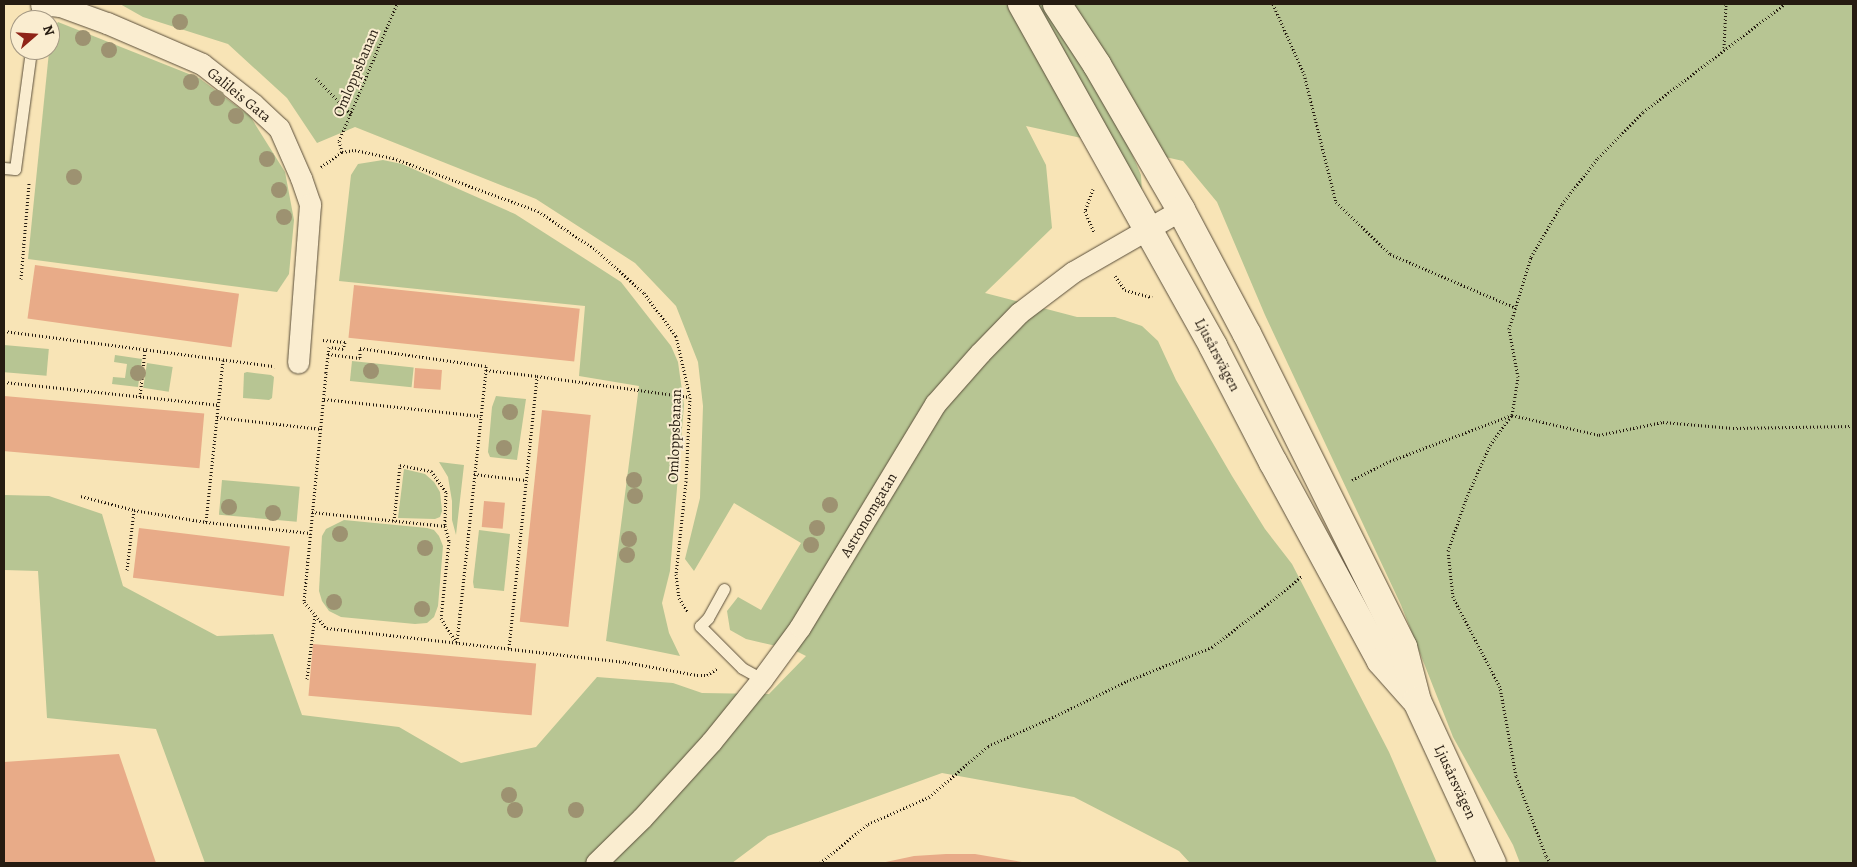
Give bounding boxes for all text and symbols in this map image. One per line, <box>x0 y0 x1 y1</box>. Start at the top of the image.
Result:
north arrow <box>10 10 60 60</box>
text: N <box>38 22 59 38</box>
street label: Omloppsbanan <box>329 26 383 120</box>
street label: Galileis Gata <box>203 64 275 126</box>
street label: Ljusårsvägen <box>1190 315 1244 395</box>
street label: Omloppsbanan <box>664 389 686 483</box>
street label: Astronomgatan <box>837 469 901 561</box>
street label: Ljusårsvägen <box>1430 742 1480 822</box>

